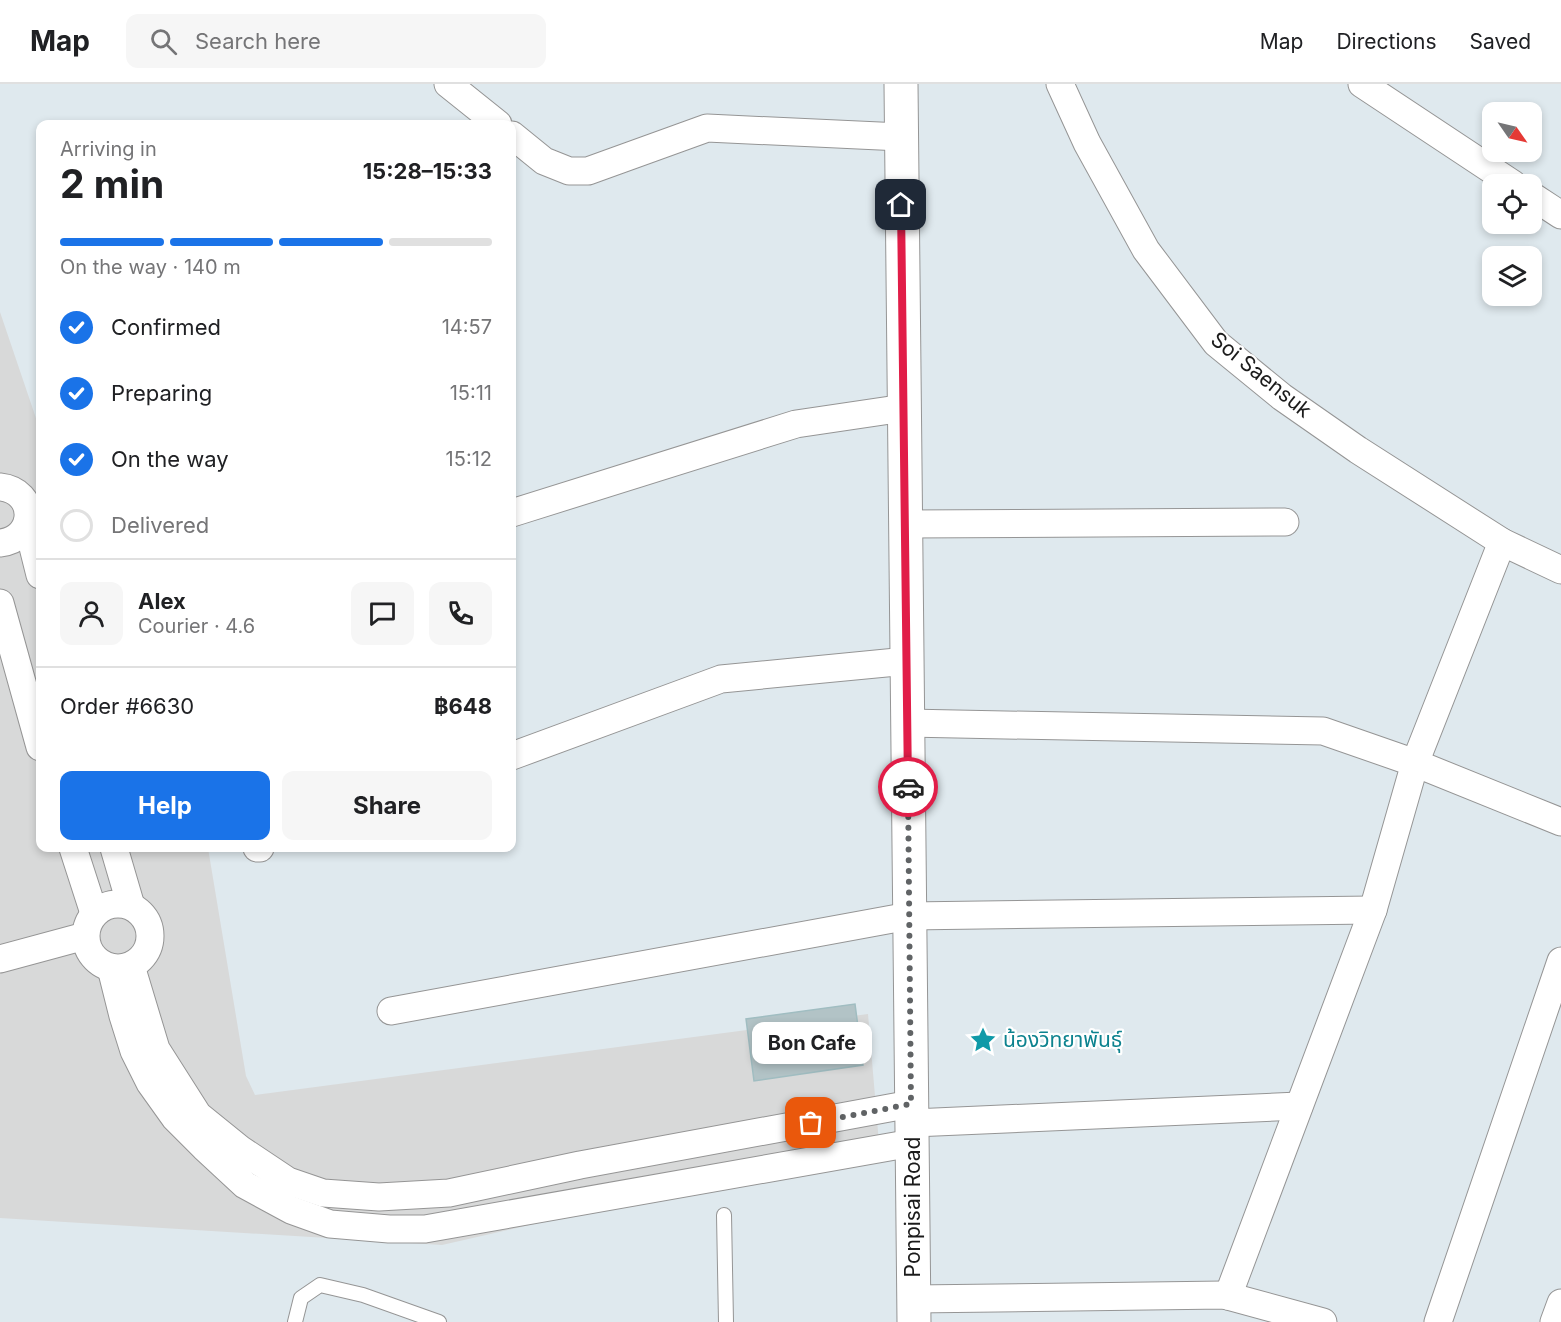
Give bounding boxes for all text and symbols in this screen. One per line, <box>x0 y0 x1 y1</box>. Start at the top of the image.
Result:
search box <box>126 14 546 68</box>
text: Map <box>30 24 90 58</box>
icon: search <box>147 25 180 58</box>
text: Search here <box>195 28 321 54</box>
text: Map <box>1260 29 1303 54</box>
text: Directions <box>1336 29 1437 54</box>
text: Saved <box>1470 29 1531 54</box>
north arrow <box>1482 102 1542 162</box>
map controls <box>1482 102 1542 306</box>
text: Arriving in <box>60 137 157 161</box>
text: 15:28–15:33 <box>363 158 492 184</box>
text: 2 min <box>60 160 164 207</box>
button: locate <box>1482 174 1542 234</box>
pin <box>875 179 926 230</box>
icon: home <box>884 188 917 221</box>
button: layers <box>1482 246 1542 306</box>
text: On the way · 140 m <box>60 255 241 279</box>
icon: check <box>60 311 93 344</box>
text: Confirmed <box>111 314 221 340</box>
text: 14:57 <box>442 315 492 339</box>
street label: Soi Saensuk <box>1206 327 1317 423</box>
icon: check <box>60 377 93 410</box>
text: Preparing <box>111 380 212 406</box>
text: 15:11 <box>450 381 492 405</box>
icon: check <box>60 443 93 476</box>
text: On the way <box>111 446 229 472</box>
text: 15:12 <box>446 447 492 471</box>
text: Delivered <box>111 512 209 538</box>
button: person <box>60 582 123 645</box>
button: chat <box>351 582 414 645</box>
button: phone <box>429 582 492 645</box>
text: Alex <box>138 588 186 614</box>
text: Courier · 4.6 <box>138 614 255 638</box>
text: Order #6630 <box>60 693 194 719</box>
text: ฿648 <box>434 693 492 719</box>
courier <box>878 757 938 817</box>
button: Help <box>60 771 270 840</box>
button: Share <box>282 771 492 840</box>
icon: car <box>892 771 925 804</box>
callout: Bon Cafe <box>751 1021 871 1063</box>
place icon: น้องวิทยาพันธุ์ <box>968 1025 998 1055</box>
place label: น้องวิทยาพันธุ์ <box>1003 1027 1123 1053</box>
text: Bon Cafe <box>768 1031 856 1055</box>
pin <box>785 1097 836 1148</box>
icon: bag <box>794 1106 827 1139</box>
street label: Ponpisai Road <box>900 1137 925 1277</box>

